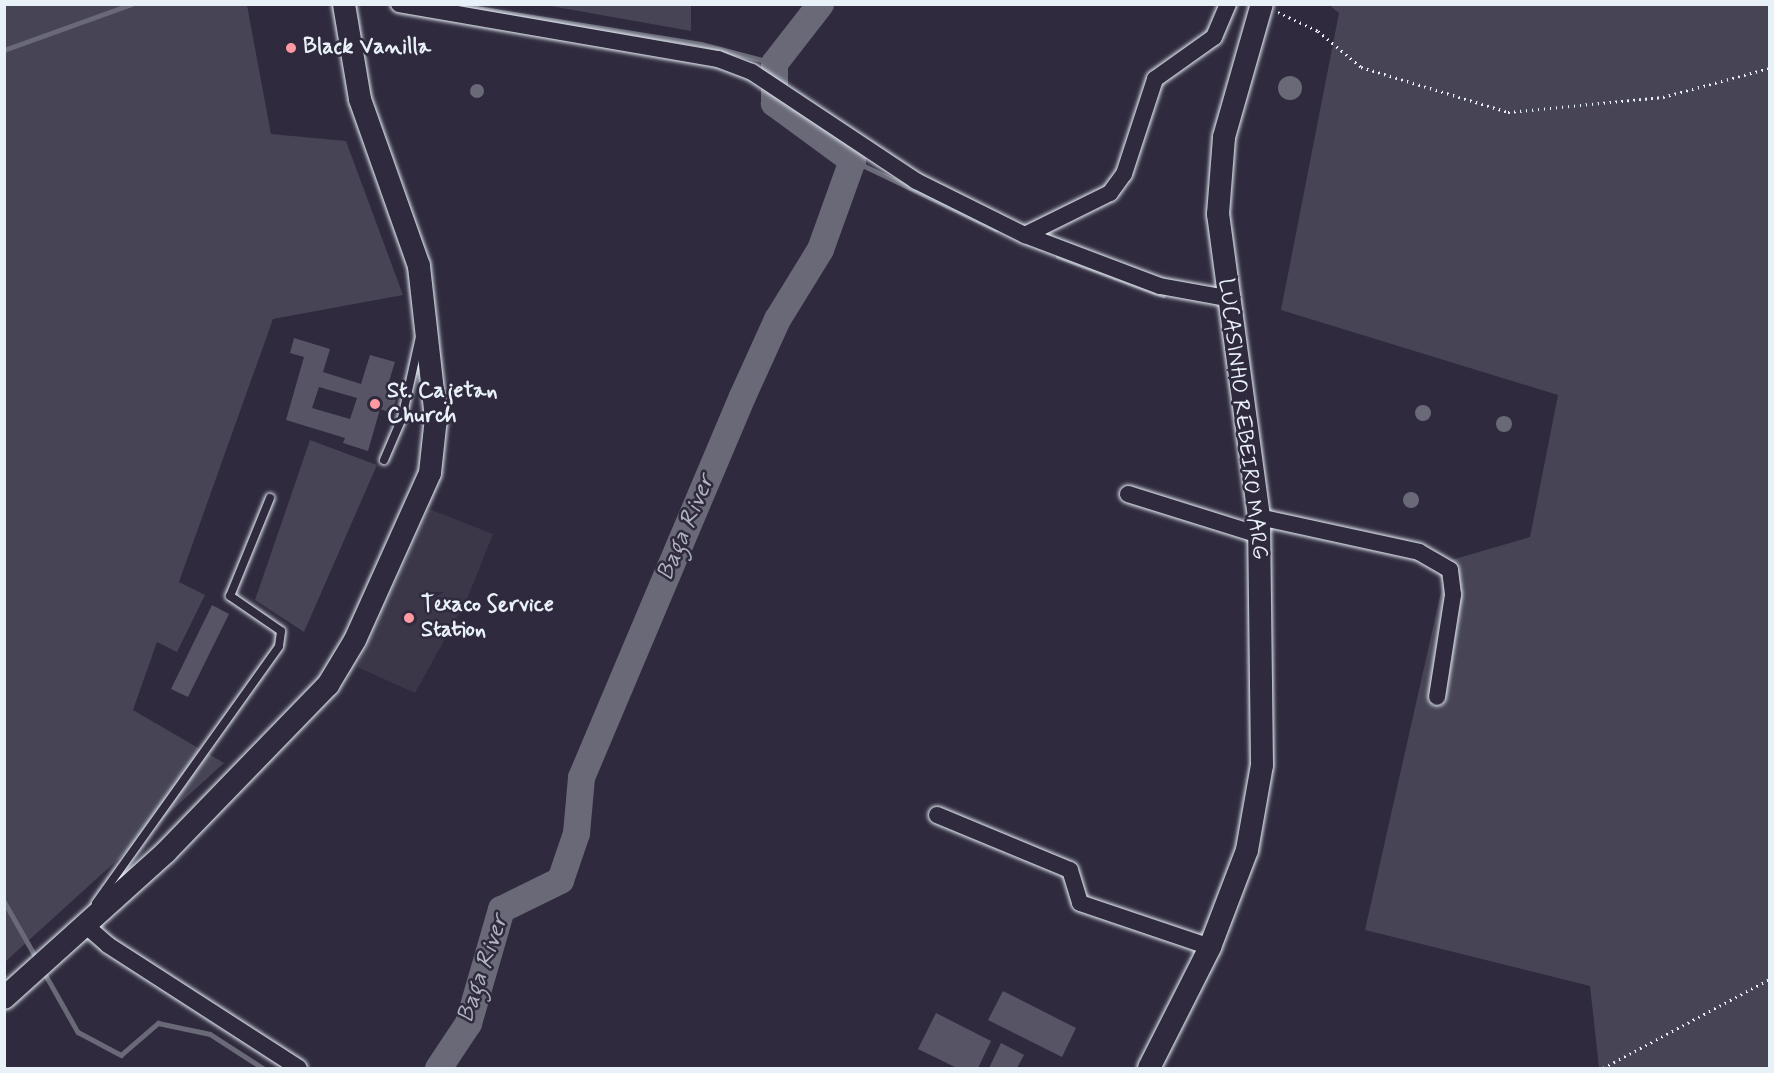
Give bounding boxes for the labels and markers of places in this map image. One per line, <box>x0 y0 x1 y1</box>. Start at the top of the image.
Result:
place label: Black Vanilla <box>303 35 424 61</box>
marker: Black Vanilla <box>284 41 298 55</box>
place label: St. Cajetan Church <box>387 378 498 430</box>
marker: St. Cajetan Church <box>368 397 382 411</box>
place label: Texaco Service Station <box>421 592 553 644</box>
marker: Texaco Service Station <box>402 611 416 625</box>

